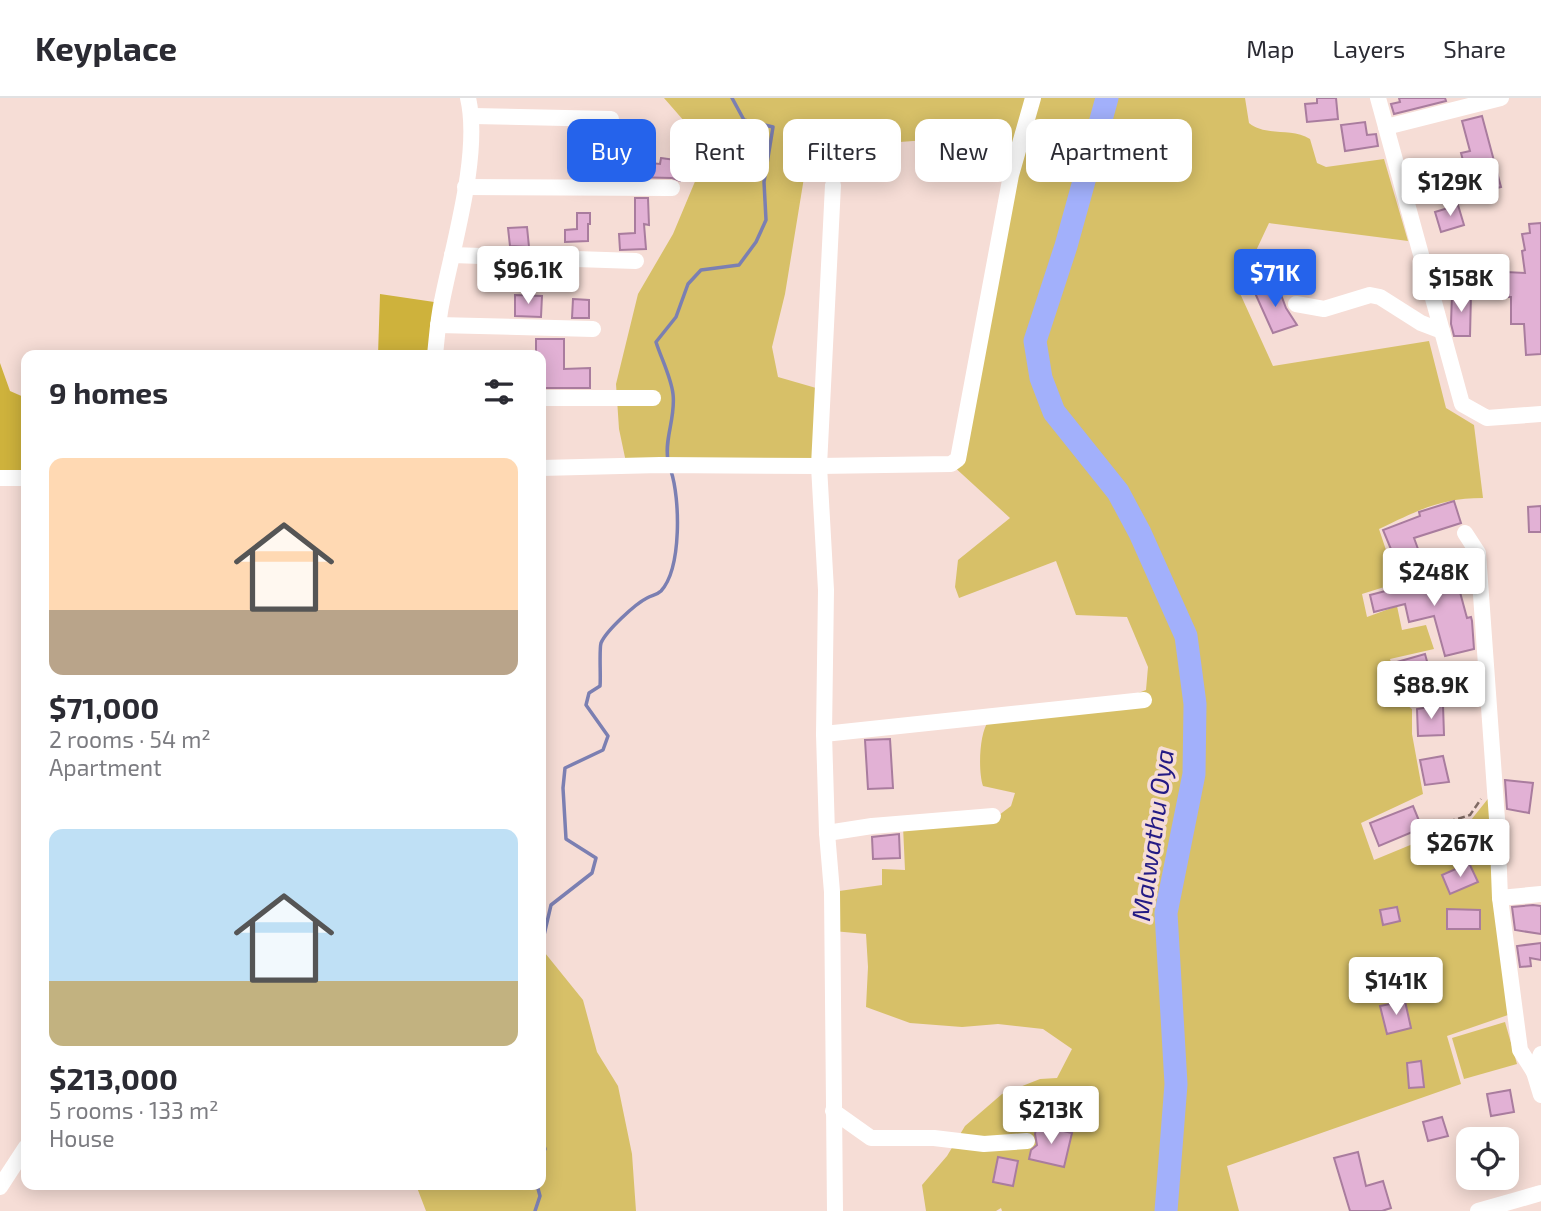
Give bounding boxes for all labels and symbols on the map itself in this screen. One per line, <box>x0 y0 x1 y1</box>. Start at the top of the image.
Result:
pin: $129K <box>1401 158 1499 218</box>
pin: $96.1K <box>471 246 585 306</box>
pin: $71K <box>1234 250 1316 309</box>
pin: $158K <box>1412 254 1510 314</box>
pin: $248K <box>1385 548 1483 608</box>
pin: $88.9K <box>1374 662 1488 721</box>
water label: Malwathu Oya <box>1124 747 1180 923</box>
pin: $267K <box>1411 820 1509 879</box>
pin: $141K <box>1347 958 1445 1017</box>
pin: $213K <box>1002 1086 1100 1146</box>

